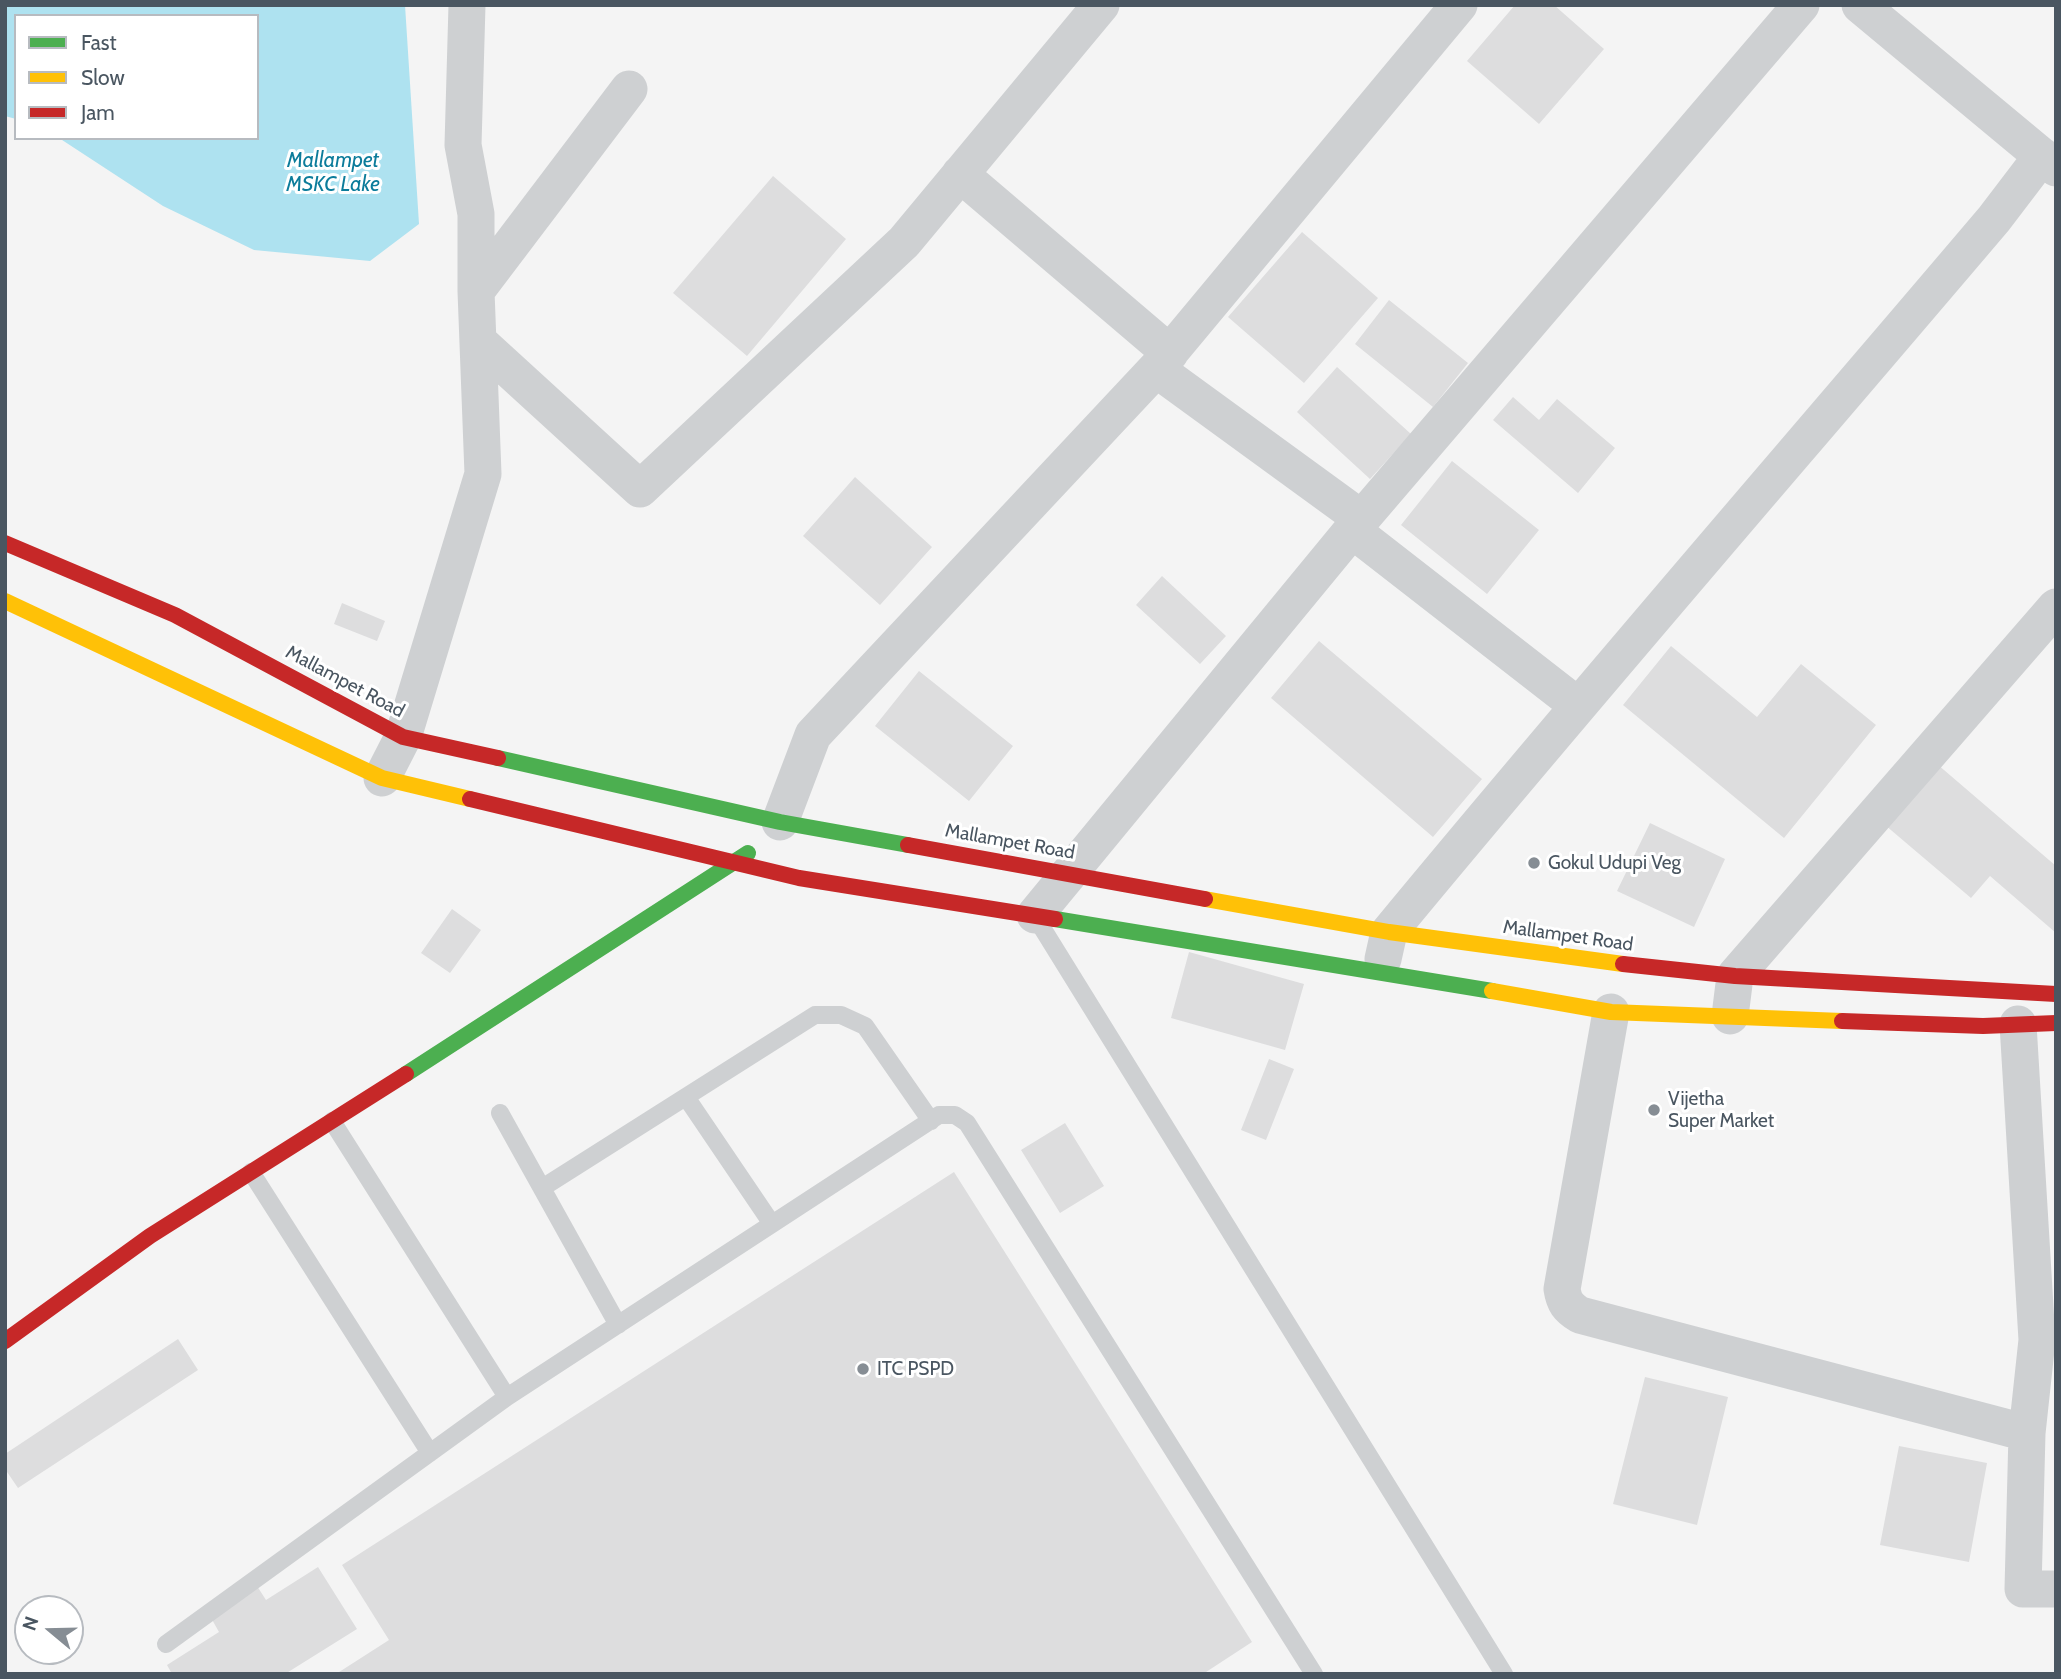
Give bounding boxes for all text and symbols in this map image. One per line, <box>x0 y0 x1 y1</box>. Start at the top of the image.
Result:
legend <box>14 14 259 140</box>
text: Fast <box>81 30 117 55</box>
text: Slow <box>81 65 125 90</box>
text: Jam <box>81 100 115 125</box>
water label: Mallampet MSKC Lake <box>286 148 380 198</box>
street label: Mallampet Road <box>282 641 408 723</box>
street label: Mallampet Road <box>943 819 1077 865</box>
place label: Gokul Udupi Veg <box>1548 852 1681 874</box>
marker: Gokul Udupi Veg <box>1526 855 1542 871</box>
street label: Mallampet Road <box>1501 916 1635 956</box>
place label: Vijetha Super Market <box>1668 1088 1774 1132</box>
marker: Vijetha Super Market <box>1646 1102 1662 1118</box>
place label: ITC PSPD <box>877 1358 954 1380</box>
marker: ITC PSPD <box>855 1361 871 1377</box>
north arrow <box>14 1595 84 1665</box>
text: N <box>18 1614 44 1634</box>

